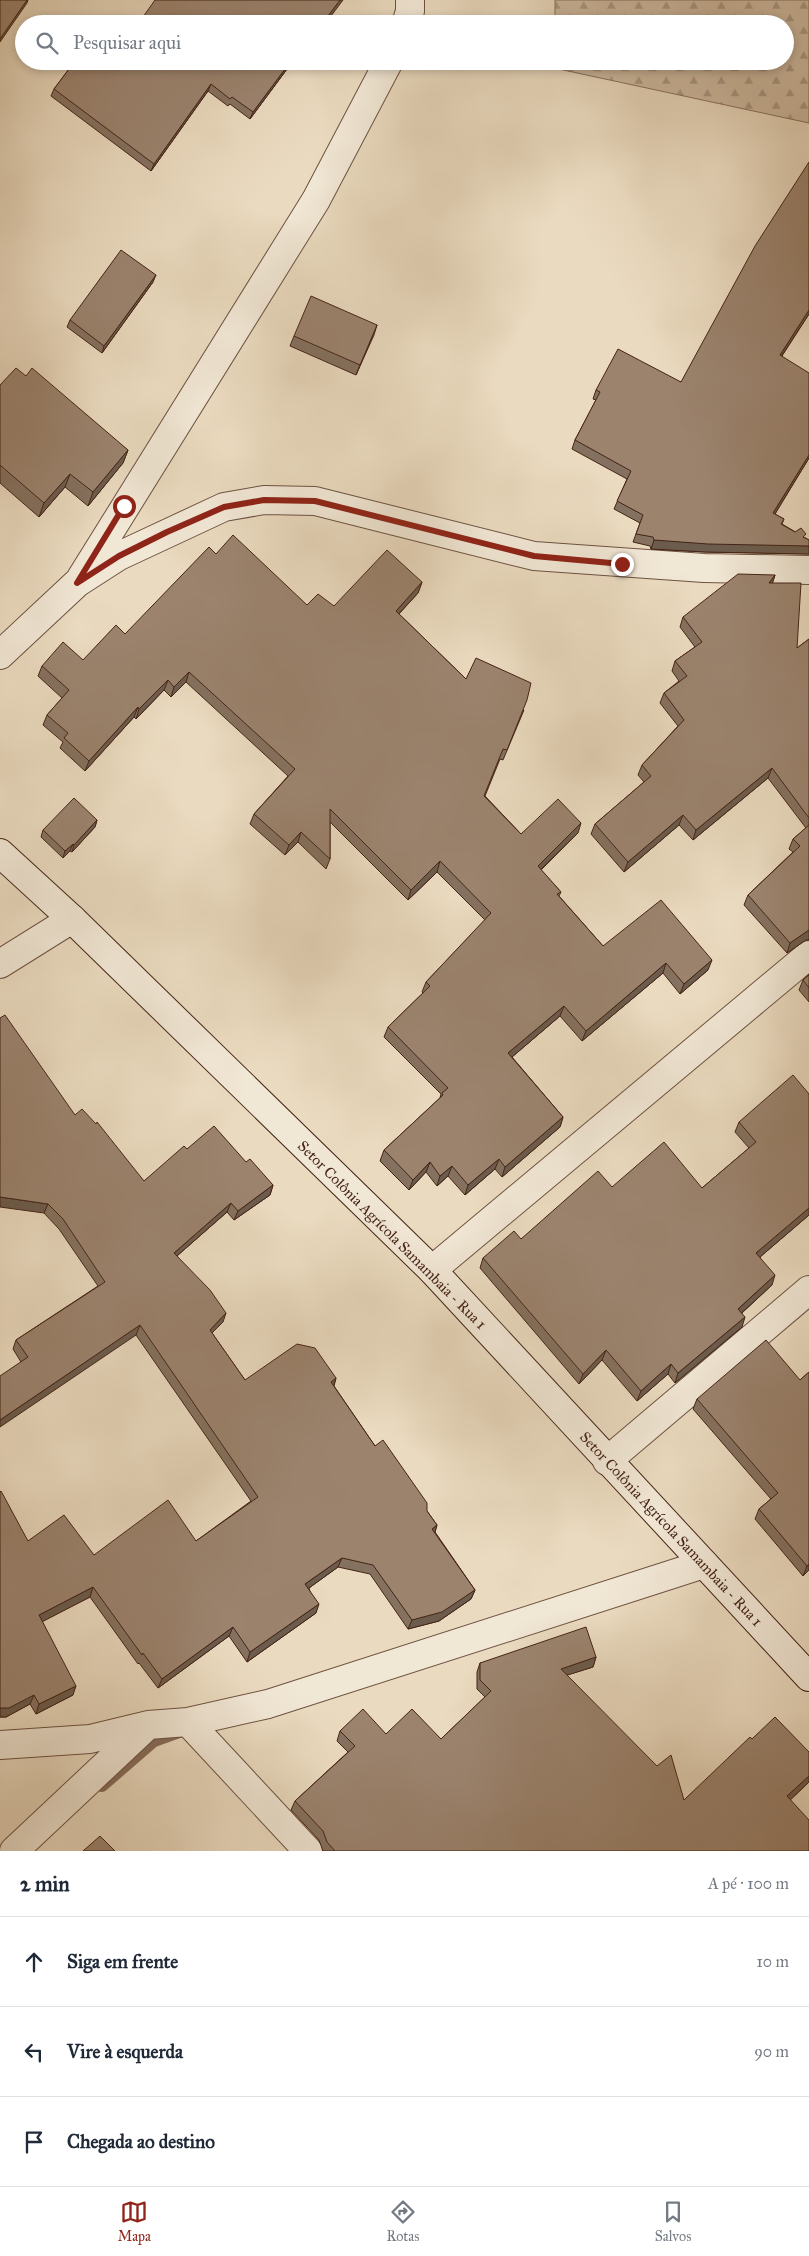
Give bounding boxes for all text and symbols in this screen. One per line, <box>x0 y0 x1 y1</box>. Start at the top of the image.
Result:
search box <box>15 15 794 70</box>
icon: search <box>33 29 61 57</box>
text: Pesquisar aqui <box>73 31 181 54</box>
route start <box>113 495 136 518</box>
route end <box>611 553 634 576</box>
street label: Setor Colônia Agrícola Samambaia - Rua 1 <box>294 1137 490 1333</box>
street label: Setor Colônia Agrícola Samambaia - Rua 1 <box>576 1428 766 1630</box>
text: 2 min <box>20 1871 70 1897</box>
text: A pé · 100 m <box>708 1874 789 1893</box>
icon: ahead <box>20 1948 48 1976</box>
text: Siga em frente <box>67 1950 178 1973</box>
text: 10 m <box>757 1952 789 1971</box>
icon: left <box>20 2038 48 2066</box>
text: Vire à esquerda <box>67 2040 183 2063</box>
text: 90 m <box>754 2042 789 2061</box>
icon: arrive <box>20 2128 48 2156</box>
text: Chegada ao destino <box>67 2130 215 2153</box>
tab: Mapa <box>118 2198 151 2245</box>
tab: Rotas <box>386 2198 419 2245</box>
tab: Salvos <box>655 2198 691 2245</box>

